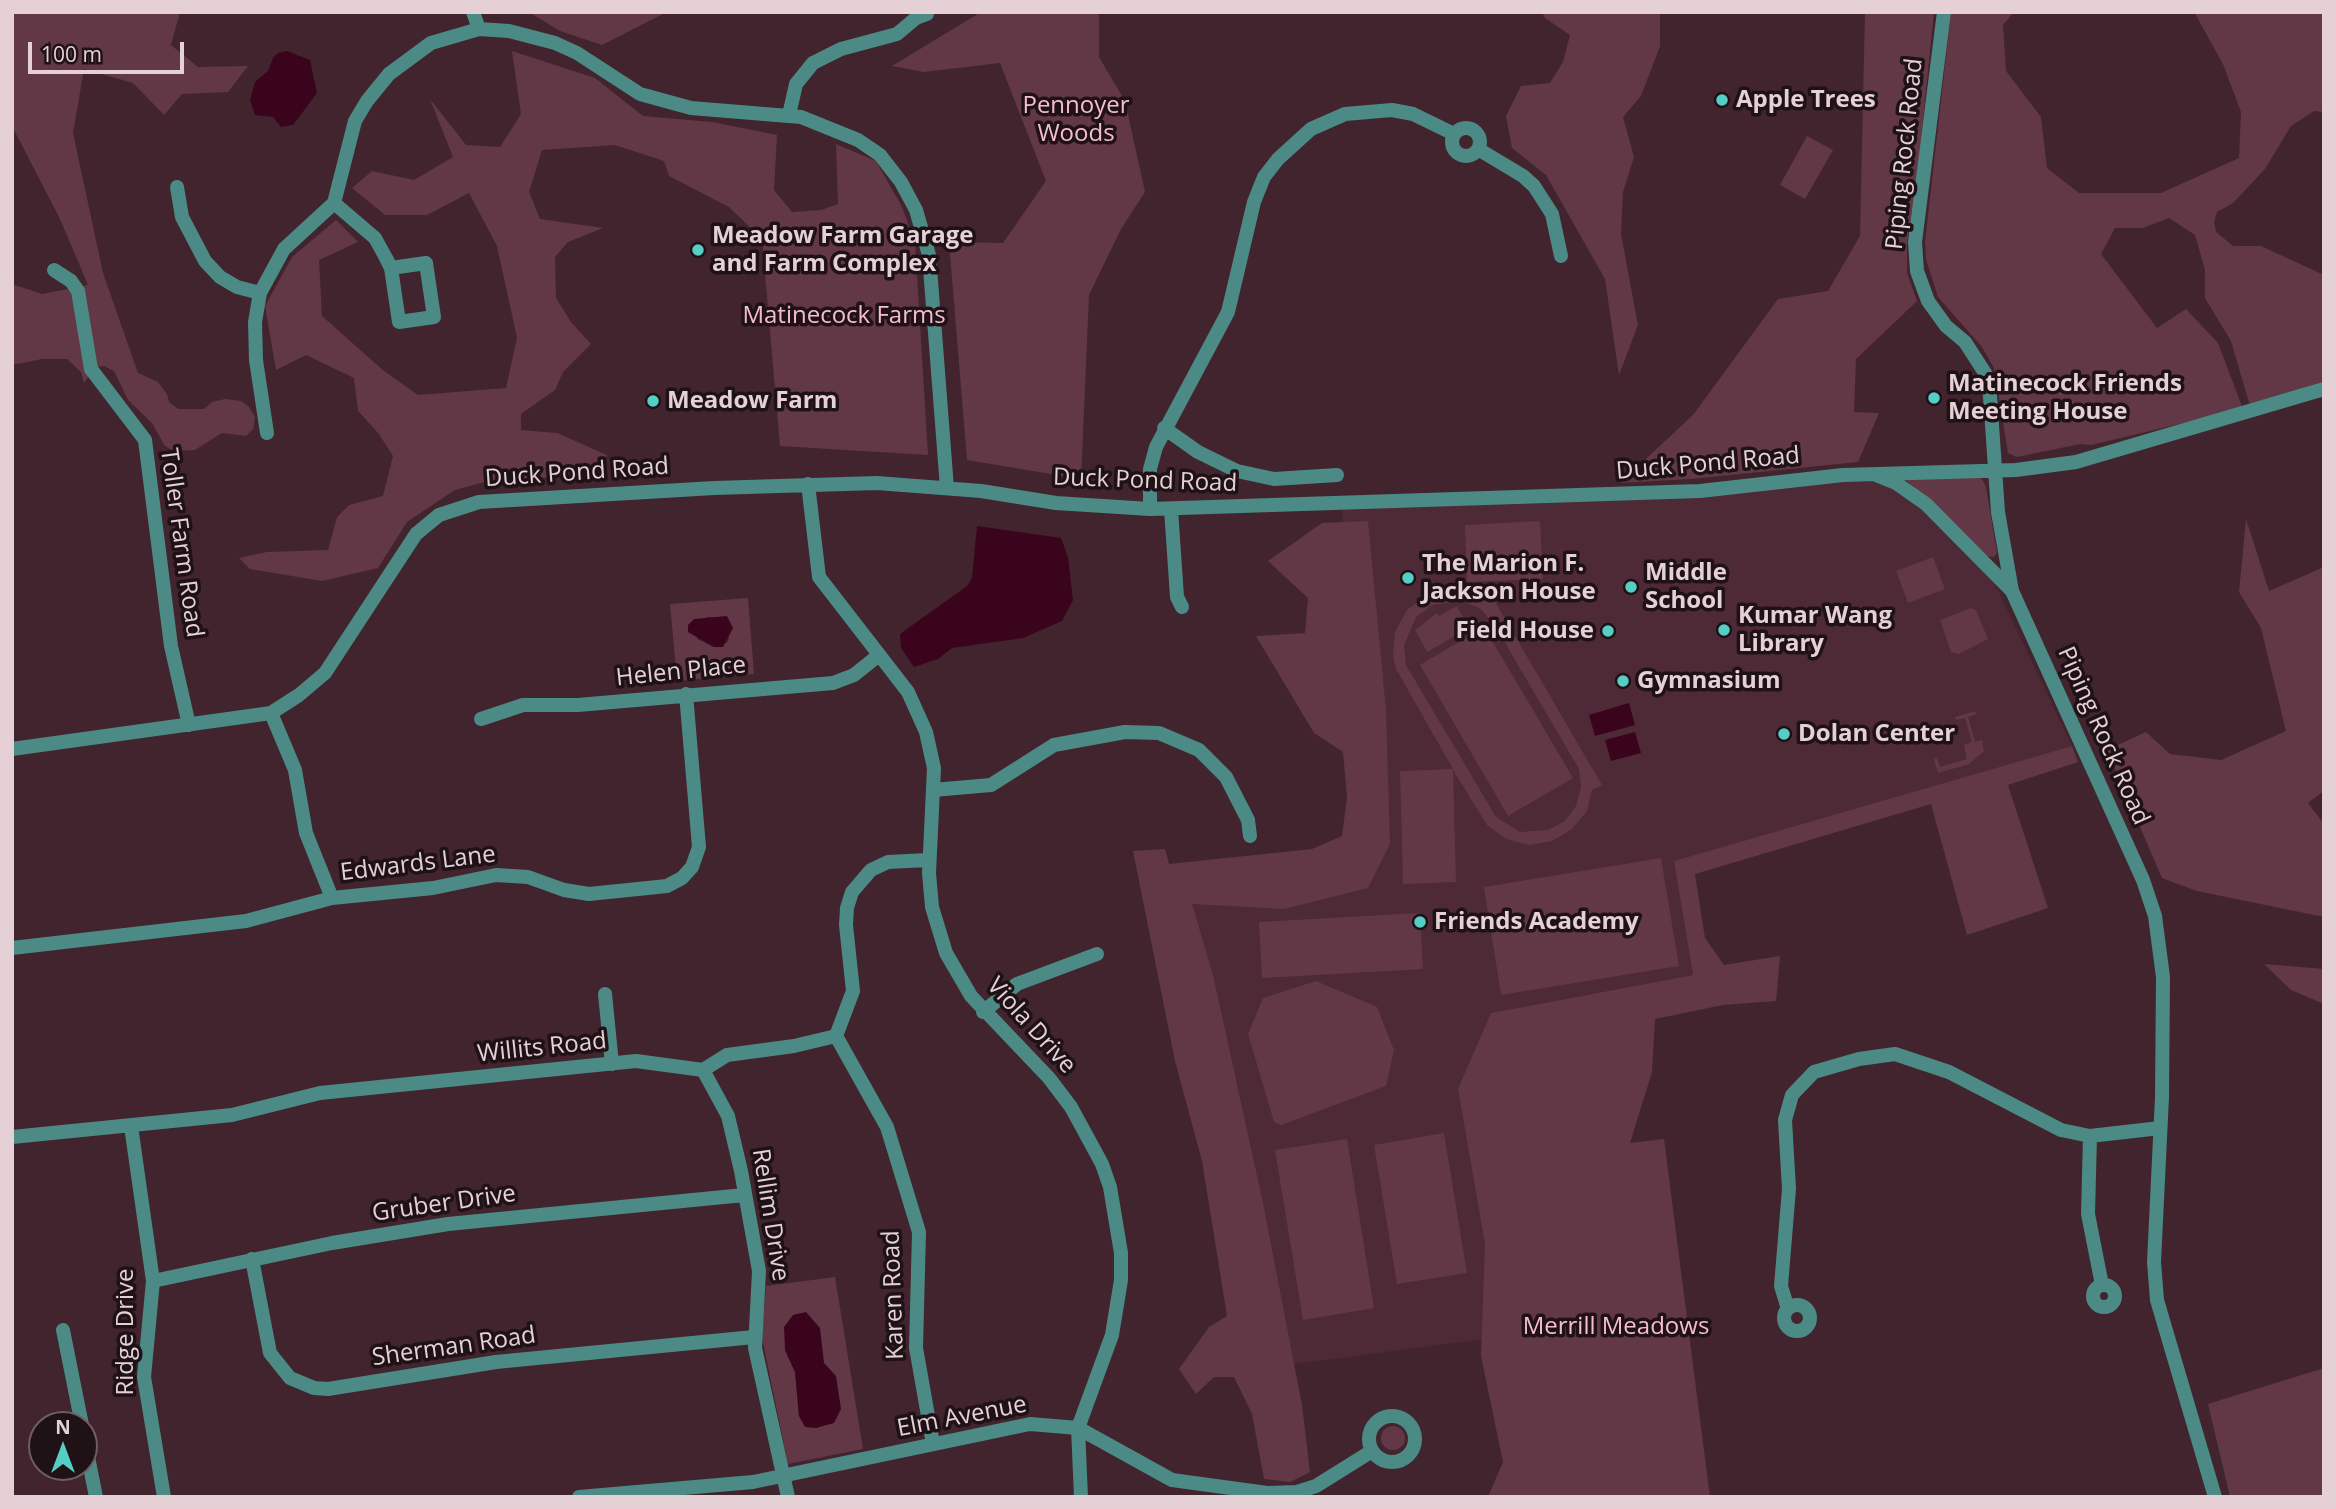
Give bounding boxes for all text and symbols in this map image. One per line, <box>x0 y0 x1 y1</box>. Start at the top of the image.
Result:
scale bar <box>32 28 187 72</box>
text: 100 m <box>41 40 102 68</box>
street label: Piping Rock Road <box>1881 57 1929 251</box>
place label: Apple Trees <box>1736 86 1876 114</box>
park label: Pennoyer Woods <box>1022 92 1130 148</box>
marker: Apple Trees <box>1714 92 1730 108</box>
place label: Meadow Farm Garage and Farm Complex <box>712 222 974 278</box>
marker: Meadow Farm Garage and Farm Complex <box>690 242 706 258</box>
park label: Matinecock Farms <box>742 302 946 330</box>
place label: Matinecock Friends Meeting House <box>1948 370 2182 426</box>
place label: Meadow Farm <box>667 387 837 415</box>
marker: Matinecock Friends Meeting House <box>1926 390 1942 406</box>
marker: Meadow Farm <box>645 393 661 409</box>
street label: Duck Pond Road <box>1615 442 1801 486</box>
street label: Toller Farm Road <box>153 447 209 639</box>
street label: Duck Pond Road <box>484 452 670 494</box>
street label: Duck Pond Road <box>1052 463 1238 499</box>
place label: The Marion F. Jackson House <box>1422 550 1596 606</box>
place label: Middle School <box>1645 559 1727 615</box>
marker: The Marion F. Jackson House <box>1400 570 1416 586</box>
marker: Middle School <box>1623 579 1639 595</box>
place label: Kumar Wang Library <box>1738 602 1892 658</box>
place label: Field House <box>1455 617 1594 645</box>
marker: Kumar Wang Library <box>1716 622 1732 638</box>
marker: Field House <box>1600 623 1616 639</box>
street label: Piping Rock Road <box>2051 642 2155 830</box>
street label: Helen Place <box>615 651 747 693</box>
place label: Gymnasium <box>1637 667 1780 695</box>
marker: Gymnasium <box>1615 673 1631 689</box>
place label: Dolan Center <box>1798 720 1955 748</box>
marker: Dolan Center <box>1776 726 1792 742</box>
street label: Edwards Lane <box>339 840 497 888</box>
place label: Friends Academy <box>1434 908 1639 936</box>
marker: Friends Academy <box>1412 914 1428 930</box>
street label: Viola Drive <box>980 972 1082 1080</box>
street label: Willits Road <box>476 1027 608 1069</box>
street label: Rellim Drive <box>745 1147 795 1283</box>
street label: Gruber Drive <box>370 1180 518 1228</box>
street label: Karen Road <box>877 1230 911 1360</box>
street label: Ridge Drive <box>112 1268 140 1396</box>
park label: Merrill Meadows <box>1523 1313 1709 1341</box>
street label: Sherman Road <box>370 1321 538 1373</box>
street label: Elm Avenue <box>895 1390 1029 1444</box>
north arrow <box>28 1411 98 1481</box>
text: N <box>55 1414 71 1440</box>

